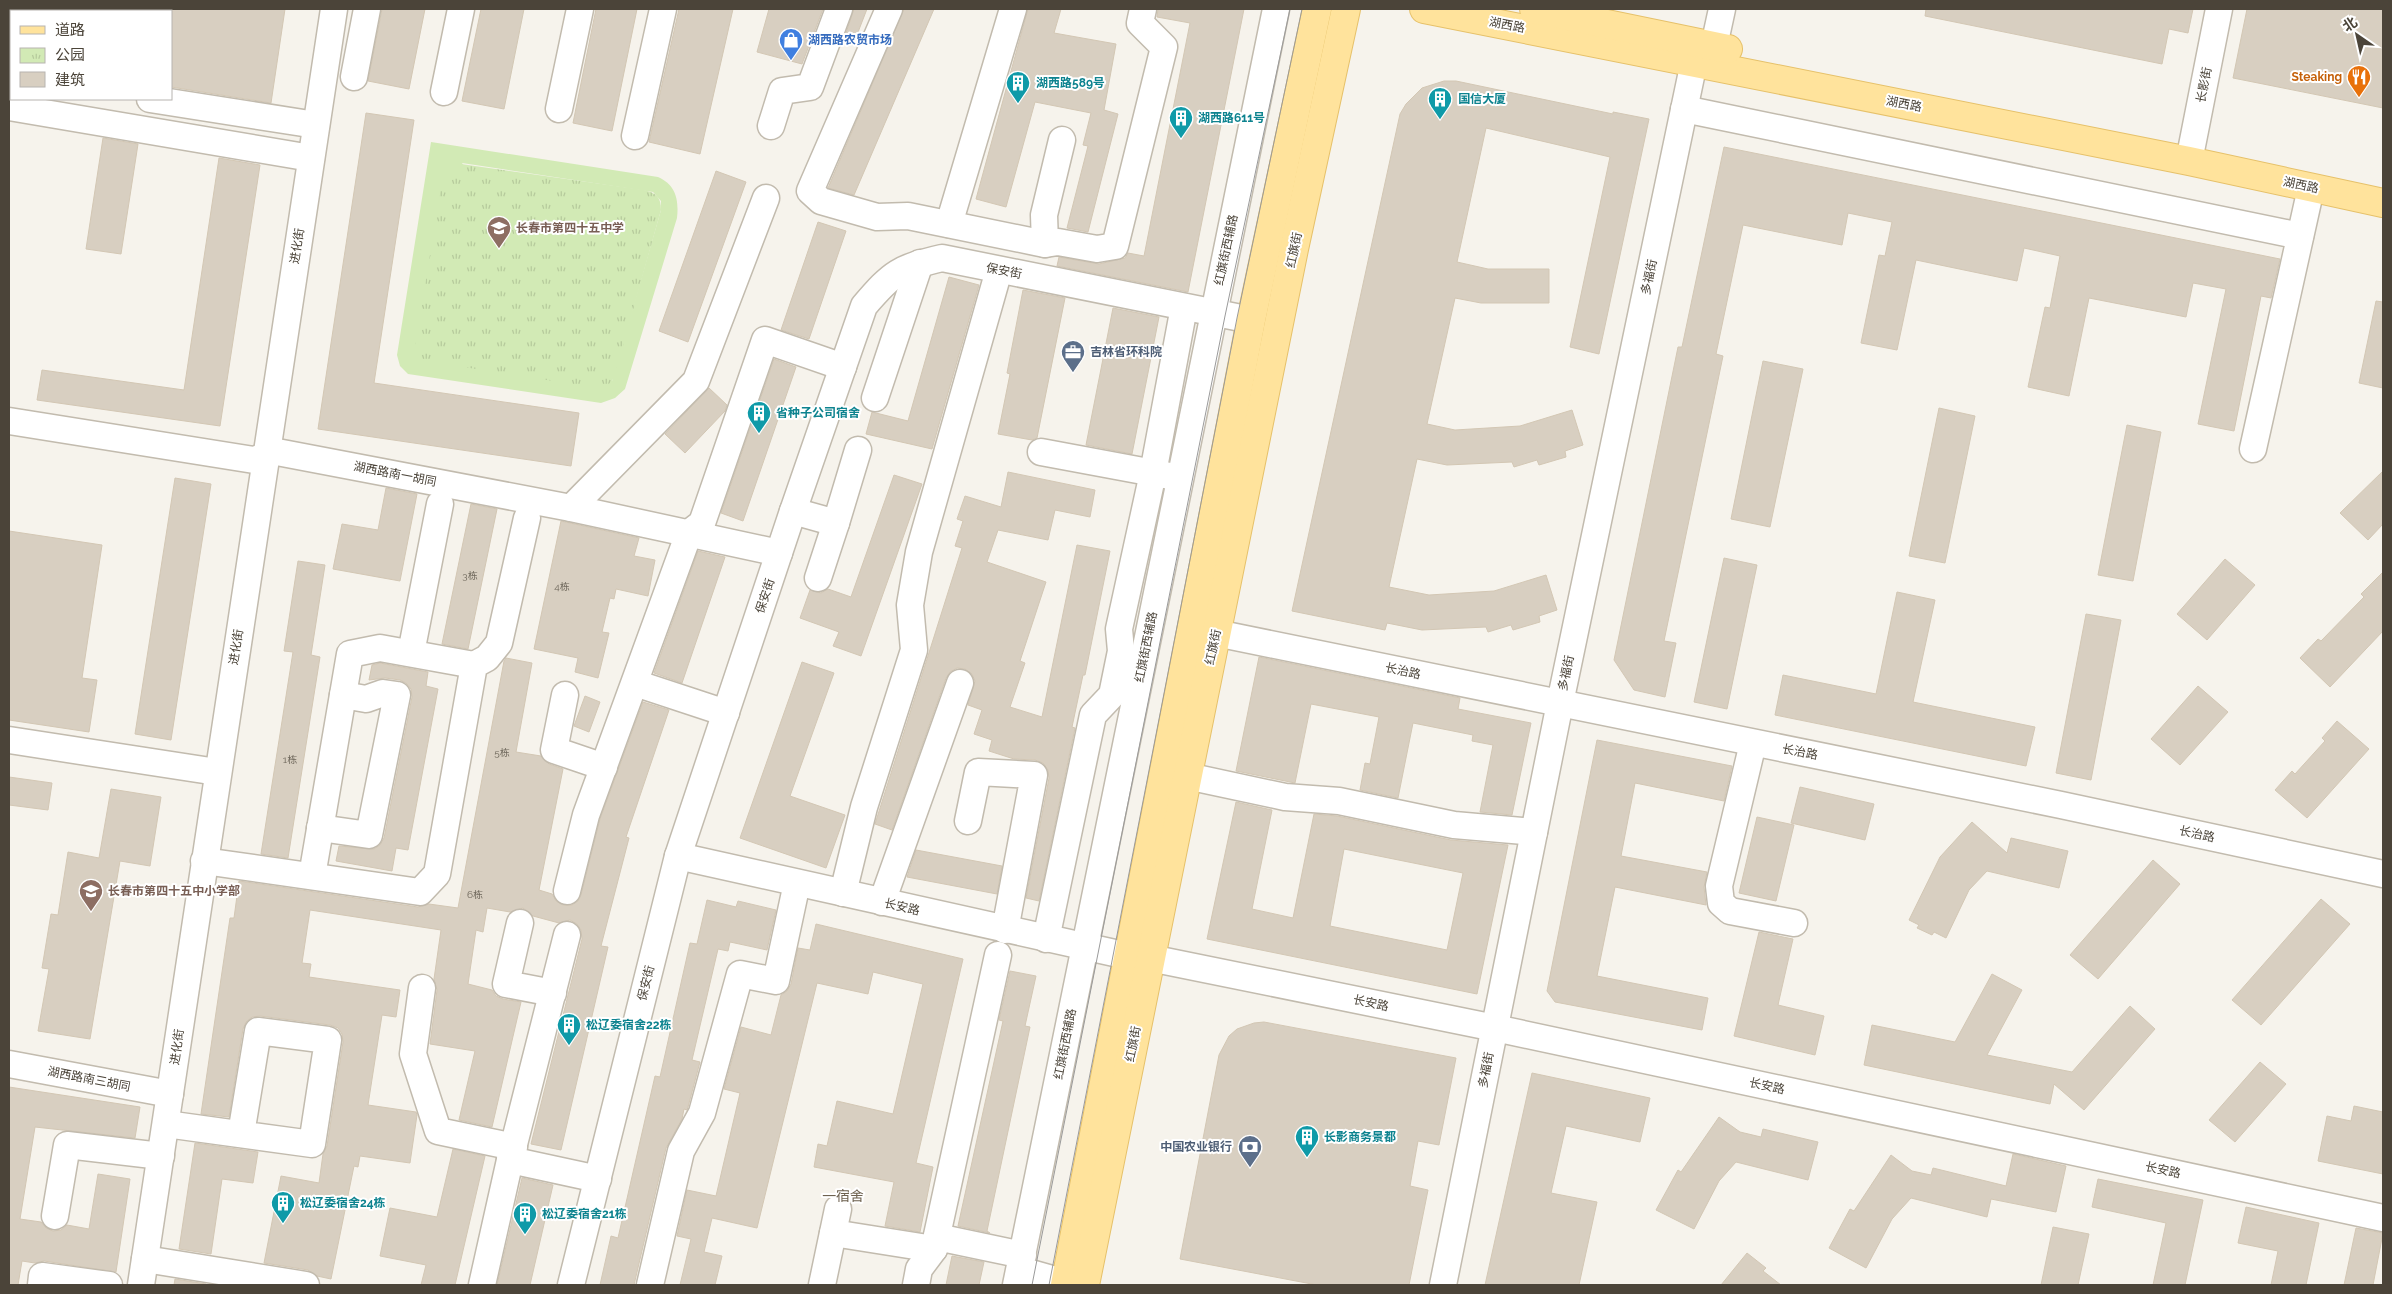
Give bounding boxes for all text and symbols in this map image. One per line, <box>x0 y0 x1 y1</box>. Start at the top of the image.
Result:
legend <box>10 10 172 100</box>
north arrow <box>2332 10 2382 60</box>
text: 北 <box>2339 14 2360 35</box>
street label: 湖西路 <box>1488 15 1526 35</box>
text: 道路 <box>55 21 85 39</box>
shop icon: 湖西路农贸市场 <box>778 27 804 61</box>
place label: 湖西路农贸市场 <box>808 33 892 47</box>
text: 公园 <box>55 46 85 64</box>
restaurant icon: Steaking <box>2346 64 2372 98</box>
street label: 长影街 <box>2194 66 2214 104</box>
building icon: 湖西路589号 <box>1005 70 1031 104</box>
place label: Steaking <box>2292 70 2342 84</box>
text: 建筑 <box>55 71 85 89</box>
place label: 湖西路589号 <box>1036 76 1105 90</box>
building icon: 国信大厦 <box>1427 86 1453 120</box>
place label: 国信大厦 <box>1458 92 1506 106</box>
street label: 湖西路 <box>1885 94 1923 114</box>
building icon: 湖西路611号 <box>1168 105 1194 139</box>
place label: 湖西路611号 <box>1198 111 1265 125</box>
street label: 湖西路 <box>2282 174 2320 196</box>
street label: 红旗街西辅路 <box>1212 213 1240 287</box>
school or university icon: 长春市第四十五中学 <box>486 215 512 249</box>
place label: 长春市第四十五中学 <box>516 221 624 235</box>
street label: 进化街 <box>287 227 307 265</box>
street label: 红旗街 <box>1283 231 1305 269</box>
street label: 多福街 <box>1638 258 1660 296</box>
street label: 保安街 <box>985 261 1023 281</box>
office icon: 吉林省环科院 <box>1060 339 1086 373</box>
place label: 吉林省环科院 <box>1090 345 1162 359</box>
building icon: 省种子公司宿舍 <box>746 400 772 434</box>
place label: 省种子公司宿舍 <box>776 406 860 420</box>
street label: 湖西路南一胡同 <box>352 459 438 489</box>
house number: 3栋 <box>462 570 478 581</box>
street label: 保安街 <box>753 577 777 615</box>
house number: 4栋 <box>554 581 570 592</box>
street label: 红旗街西辅路 <box>1132 610 1160 684</box>
street label: 进化街 <box>226 628 246 666</box>
street label: 红旗街 <box>1202 628 1224 666</box>
street label: 多福街 <box>1555 654 1577 692</box>
street label: 长治路 <box>1384 660 1422 682</box>
street label: 长治路 <box>1781 742 1819 762</box>
house number: 5栋 <box>494 747 510 758</box>
house number: 1栋 <box>283 754 297 765</box>
street label: 长治路 <box>2178 823 2216 845</box>
school or university icon: 长春市第四十五中小学部 <box>78 878 104 912</box>
place label: 长春市第四十五中小学部 <box>108 884 240 898</box>
house number: 6栋 <box>467 889 483 900</box>
street label: 长安路 <box>883 896 921 918</box>
street label: 保安街 <box>635 964 657 1002</box>
street label: 长安路 <box>1352 992 1390 1014</box>
street label: 红旗街西辅路 <box>1051 1007 1079 1081</box>
building icon: 松辽委宿舍22栋 <box>556 1012 582 1046</box>
place label: 松辽委宿舍22栋 <box>586 1018 672 1032</box>
street label: 红旗街 <box>1123 1025 1143 1063</box>
street label: 进化街 <box>168 1028 186 1066</box>
street label: 多福街 <box>1476 1051 1496 1089</box>
street label: 湖西路南三胡同 <box>46 1064 132 1094</box>
street label: 长安路 <box>1748 1075 1786 1097</box>
building icon: 长影商务景都 <box>1294 1124 1320 1158</box>
place label: 长影商务景都 <box>1324 1130 1396 1144</box>
bank icon: 中国农业银行 <box>1237 1134 1263 1168</box>
place label: 中国农业银行 <box>1160 1140 1232 1154</box>
street label: 长安路 <box>2144 1159 2182 1181</box>
district label: 一宿舍 <box>822 1188 864 1204</box>
building icon: 松辽委宿舍24栋 <box>270 1190 296 1224</box>
place label: 松辽委宿舍24栋 <box>300 1196 386 1210</box>
building icon: 松辽委宿舍21栋 <box>512 1201 538 1235</box>
place label: 松辽委宿舍21栋 <box>542 1207 627 1221</box>

